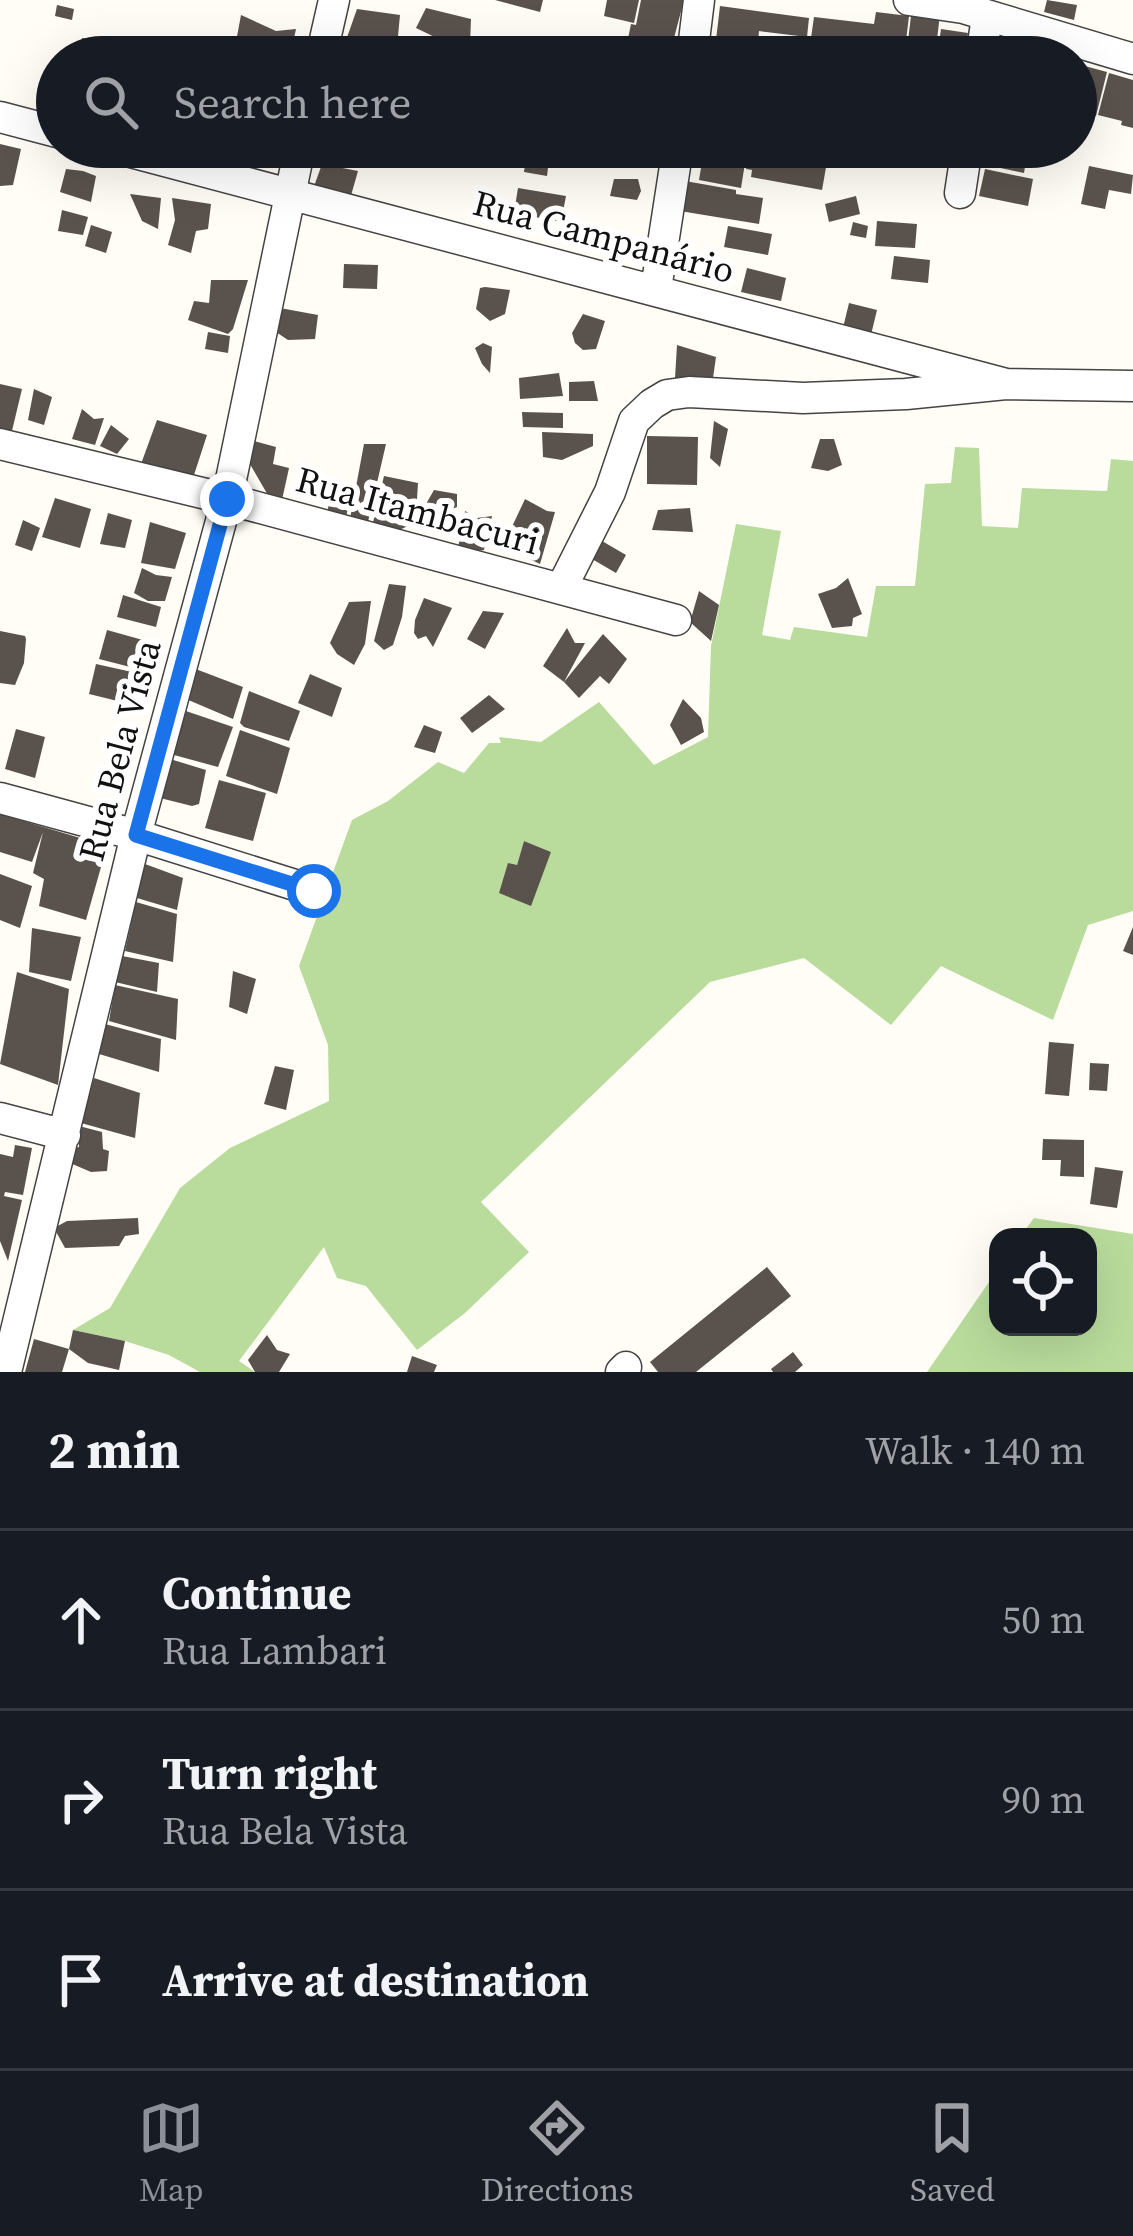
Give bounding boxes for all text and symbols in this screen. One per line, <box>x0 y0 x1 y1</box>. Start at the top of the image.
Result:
search box <box>36 36 1097 168</box>
icon: search <box>78 69 144 135</box>
text: Search here <box>174 71 411 133</box>
street label: Rua Campanário <box>468 178 740 295</box>
street label: Rua Itambacuri <box>291 455 545 566</box>
route end <box>200 472 254 526</box>
street label: Rua Bela Vista <box>66 634 173 866</box>
route start <box>287 864 341 918</box>
map controls <box>989 1228 1097 1336</box>
button: locate <box>989 1228 1097 1336</box>
text: 2 min <box>48 1415 180 1485</box>
text: Walk · 140 m <box>865 1424 1085 1477</box>
text: Continue <box>162 1562 351 1624</box>
icon: ahead <box>48 1587 114 1653</box>
text: 50 m <box>1002 1593 1085 1646</box>
text: Rua Lambari <box>162 1624 387 1677</box>
text: Turn right <box>162 1742 377 1804</box>
icon: right <box>48 1767 114 1833</box>
text: 90 m <box>1002 1773 1085 1826</box>
text: Rua Bela Vista <box>162 1804 408 1857</box>
icon: arrive <box>48 1947 114 2013</box>
text: Arrive at destination <box>162 1949 589 2011</box>
tab: Map <box>138 2095 204 2212</box>
tab: Directions <box>481 2095 634 2212</box>
tab: Saved <box>910 2095 995 2212</box>

